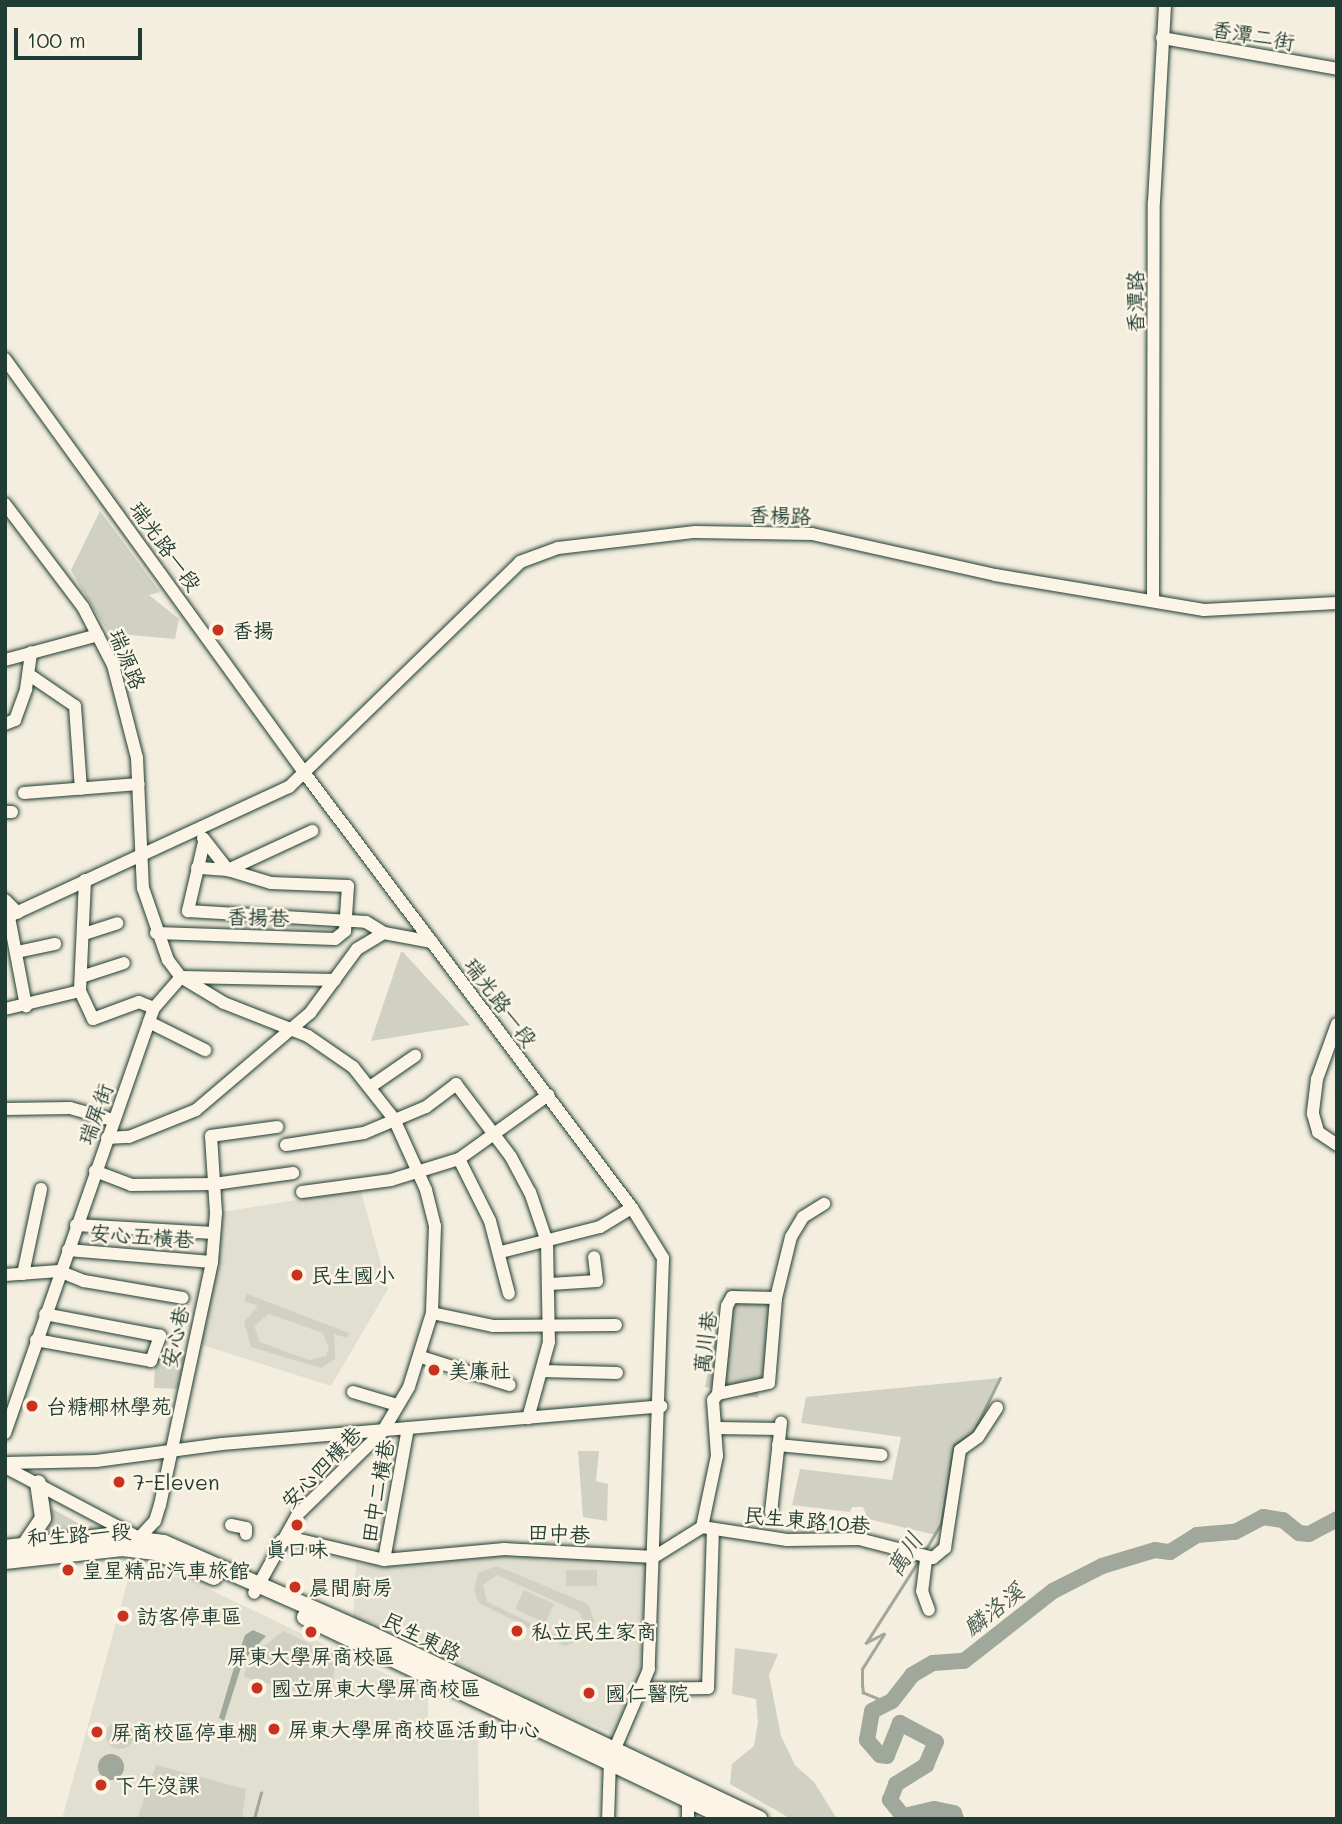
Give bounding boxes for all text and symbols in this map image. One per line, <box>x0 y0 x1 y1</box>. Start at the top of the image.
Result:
scale bar <box>18 14 145 58</box>
street label: 香潭二街 <box>1209 15 1297 55</box>
text: 100 m <box>27 26 86 53</box>
street label: 香潭路 <box>1122 271 1148 333</box>
street label: 瑞光路一段 <box>125 496 207 596</box>
street label: 香楊路 <box>748 501 812 529</box>
place label: 香揚 <box>232 617 274 643</box>
marker: 香揚 <box>210 622 226 638</box>
street label: 瑞源路 <box>105 625 151 693</box>
street label: 香揚巷 <box>226 903 290 931</box>
street label: 瑞光路一段 <box>459 952 543 1052</box>
street label: 瑞屏街 <box>72 1080 118 1148</box>
street label: 安心五橫巷 <box>89 1220 195 1252</box>
place label: 民生國小 <box>311 1262 395 1288</box>
marker: 民生國小 <box>289 1267 305 1283</box>
street label: 安心巷 <box>156 1304 194 1370</box>
street label: 萬川巷 <box>689 1309 721 1375</box>
place label: 美廉社 <box>448 1357 511 1383</box>
marker: 美廉社 <box>426 1362 442 1378</box>
place label: 台糖椰林學苑 <box>46 1393 172 1419</box>
marker: 台糖椰林學苑 <box>24 1398 40 1414</box>
street label: 安心四橫巷 <box>275 1420 367 1514</box>
street label: 田中二橫巷 <box>355 1437 399 1545</box>
place label: 7-Eleven <box>133 1469 220 1495</box>
marker: 7-Eleven <box>111 1474 127 1490</box>
street label: 民生東路10巷 <box>742 1502 872 1538</box>
marker: 真口味 <box>289 1517 305 1533</box>
street label: 和生路一段 <box>26 1518 132 1550</box>
street label: 田中巷 <box>527 1519 591 1547</box>
water label: 萬川 <box>880 1527 928 1581</box>
place label: 真口味 <box>266 1536 328 1562</box>
place label: 皇星精品汽車旅館 <box>82 1557 250 1583</box>
marker: 皇星精品汽車旅館 <box>60 1562 76 1578</box>
place label: 晨間廚房 <box>309 1574 393 1600</box>
water label: 麟洛溪 <box>957 1577 1029 1641</box>
marker: 晨間廚房 <box>287 1579 303 1595</box>
place label: 訪客停車區 <box>137 1603 242 1629</box>
street label: 民生東路 <box>379 1606 465 1666</box>
marker: 訪客停車區 <box>115 1608 131 1624</box>
place label: 私立民生家商 <box>531 1618 657 1644</box>
marker: 私立民生家商 <box>509 1623 525 1639</box>
marker: 屏東大學屏商校區 <box>303 1624 319 1640</box>
place label: 屏東大學屏商校區 <box>227 1643 395 1669</box>
place label: 國立屏東大學屏商校區 <box>271 1675 481 1701</box>
marker: 國立屏東大學屏商校區 <box>249 1680 265 1696</box>
place label: 國仁醫院 <box>605 1680 689 1706</box>
marker: 國仁醫院 <box>579 1683 599 1703</box>
place label: 屏東大學屏商校區活動中心 <box>288 1716 540 1742</box>
place label: 屏商校區停車棚 <box>111 1719 258 1745</box>
marker: 屏東大學屏商校區活動中心 <box>266 1721 282 1737</box>
marker: 屏商校區停車棚 <box>89 1724 105 1740</box>
place label: 下午沒課 <box>115 1772 199 1798</box>
marker: 下午沒課 <box>93 1777 109 1793</box>

